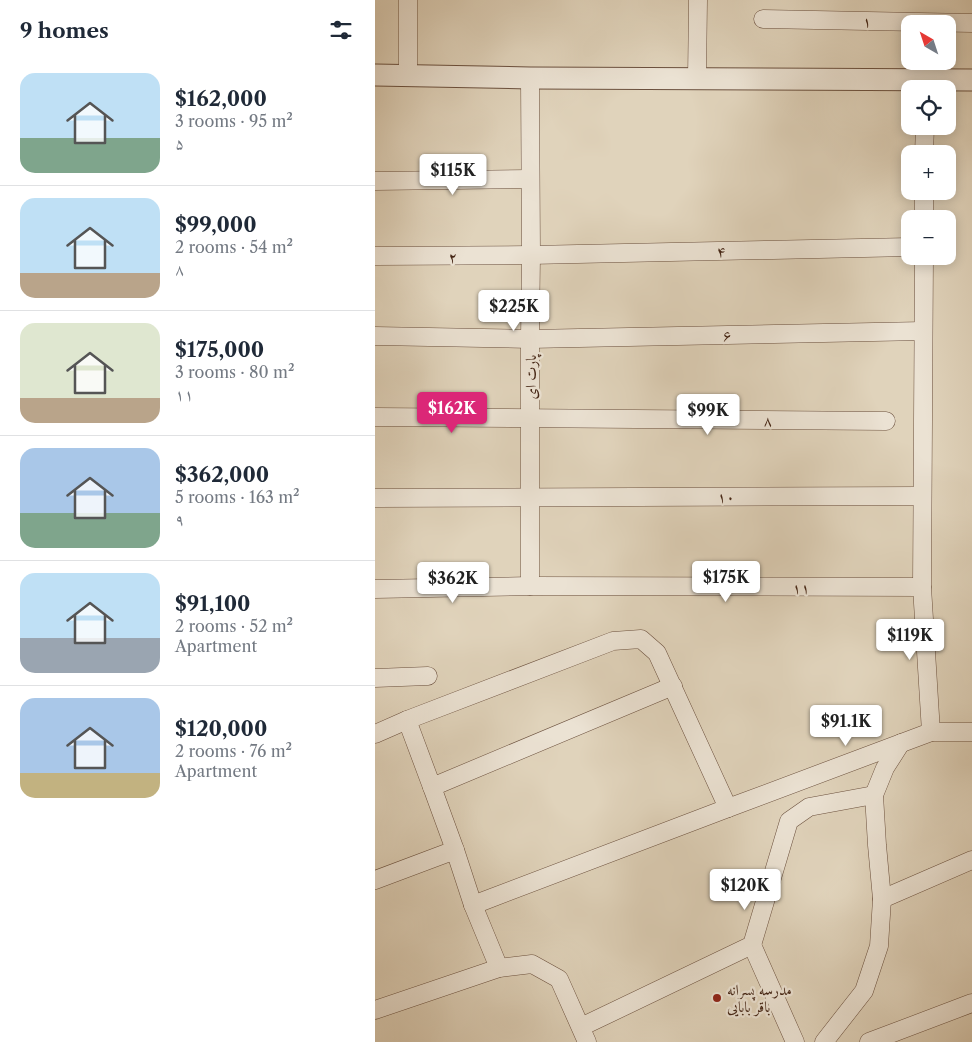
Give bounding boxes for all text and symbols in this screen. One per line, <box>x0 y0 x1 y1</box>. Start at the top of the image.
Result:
street label: ۱ <box>862 11 872 31</box>
north arrow <box>901 15 956 70</box>
map controls <box>901 15 956 265</box>
icon: filters <box>327 16 355 44</box>
text: 9 homes <box>20 18 109 43</box>
button: locate <box>901 80 956 135</box>
text: $162,000 <box>175 86 267 111</box>
icon: home <box>60 93 120 153</box>
text: 3 rooms · 95 m² <box>175 111 293 131</box>
text: ۵ <box>175 133 184 153</box>
button: + <box>901 145 956 200</box>
pin: $115K <box>418 154 488 196</box>
text: $115K <box>431 160 475 180</box>
button: − <box>901 210 956 265</box>
text: $99,000 <box>175 212 257 237</box>
icon: home <box>60 218 120 278</box>
text: 2 rooms · 54 m² <box>175 237 293 257</box>
street label: ۴ <box>716 241 726 261</box>
street label: ۲ <box>449 247 457 266</box>
text: ۸ <box>175 259 184 279</box>
pin: $225K <box>479 290 549 332</box>
text: $225K <box>489 296 539 316</box>
street label: ۶ <box>722 325 732 345</box>
text: $175,000 <box>175 337 264 362</box>
icon: home <box>60 343 120 403</box>
street label: پارت ای <box>521 353 542 399</box>
text: 3 rooms · 80 m² <box>175 362 294 382</box>
text: ۱۱ <box>175 384 194 404</box>
pin: $162K <box>417 392 487 434</box>
pin: $99K <box>678 394 738 436</box>
text: $162K <box>428 398 476 418</box>
text: $99K <box>688 400 728 420</box>
street label: ۸ <box>764 411 772 430</box>
text: $362,000 <box>175 462 269 487</box>
icon: home <box>60 468 120 528</box>
text: 5 rooms · 163 m² <box>175 487 300 507</box>
street label: ۱۰ <box>717 487 735 506</box>
text: ۹ <box>175 509 184 529</box>
pin: $175K <box>691 560 761 603</box>
pin: $362K <box>418 562 488 604</box>
text: $175K <box>703 567 749 587</box>
text: $362K <box>428 568 478 588</box>
street label: ۱۱ <box>792 578 810 597</box>
text: $91,100 <box>175 591 251 616</box>
icon: home <box>60 593 120 653</box>
text: 2 rooms · 52 m² <box>175 616 293 636</box>
pin: $119K <box>875 618 945 661</box>
text: $119K <box>887 625 933 645</box>
text: Apartment <box>175 636 257 656</box>
pin: $91.1K <box>805 704 887 747</box>
text: $91.1K <box>821 711 871 731</box>
text: $120,000 <box>175 716 267 741</box>
icon: home <box>60 718 120 778</box>
text: 2 rooms · 76 m² <box>175 741 292 761</box>
text: Apartment <box>175 761 257 781</box>
pin: $120K <box>710 868 780 911</box>
text: $120K <box>721 875 769 895</box>
place label: مدرسه پسرانه باقر بابایی <box>727 980 792 1017</box>
marker: مدرسه پسرانه باقر بابایی <box>711 992 723 1004</box>

